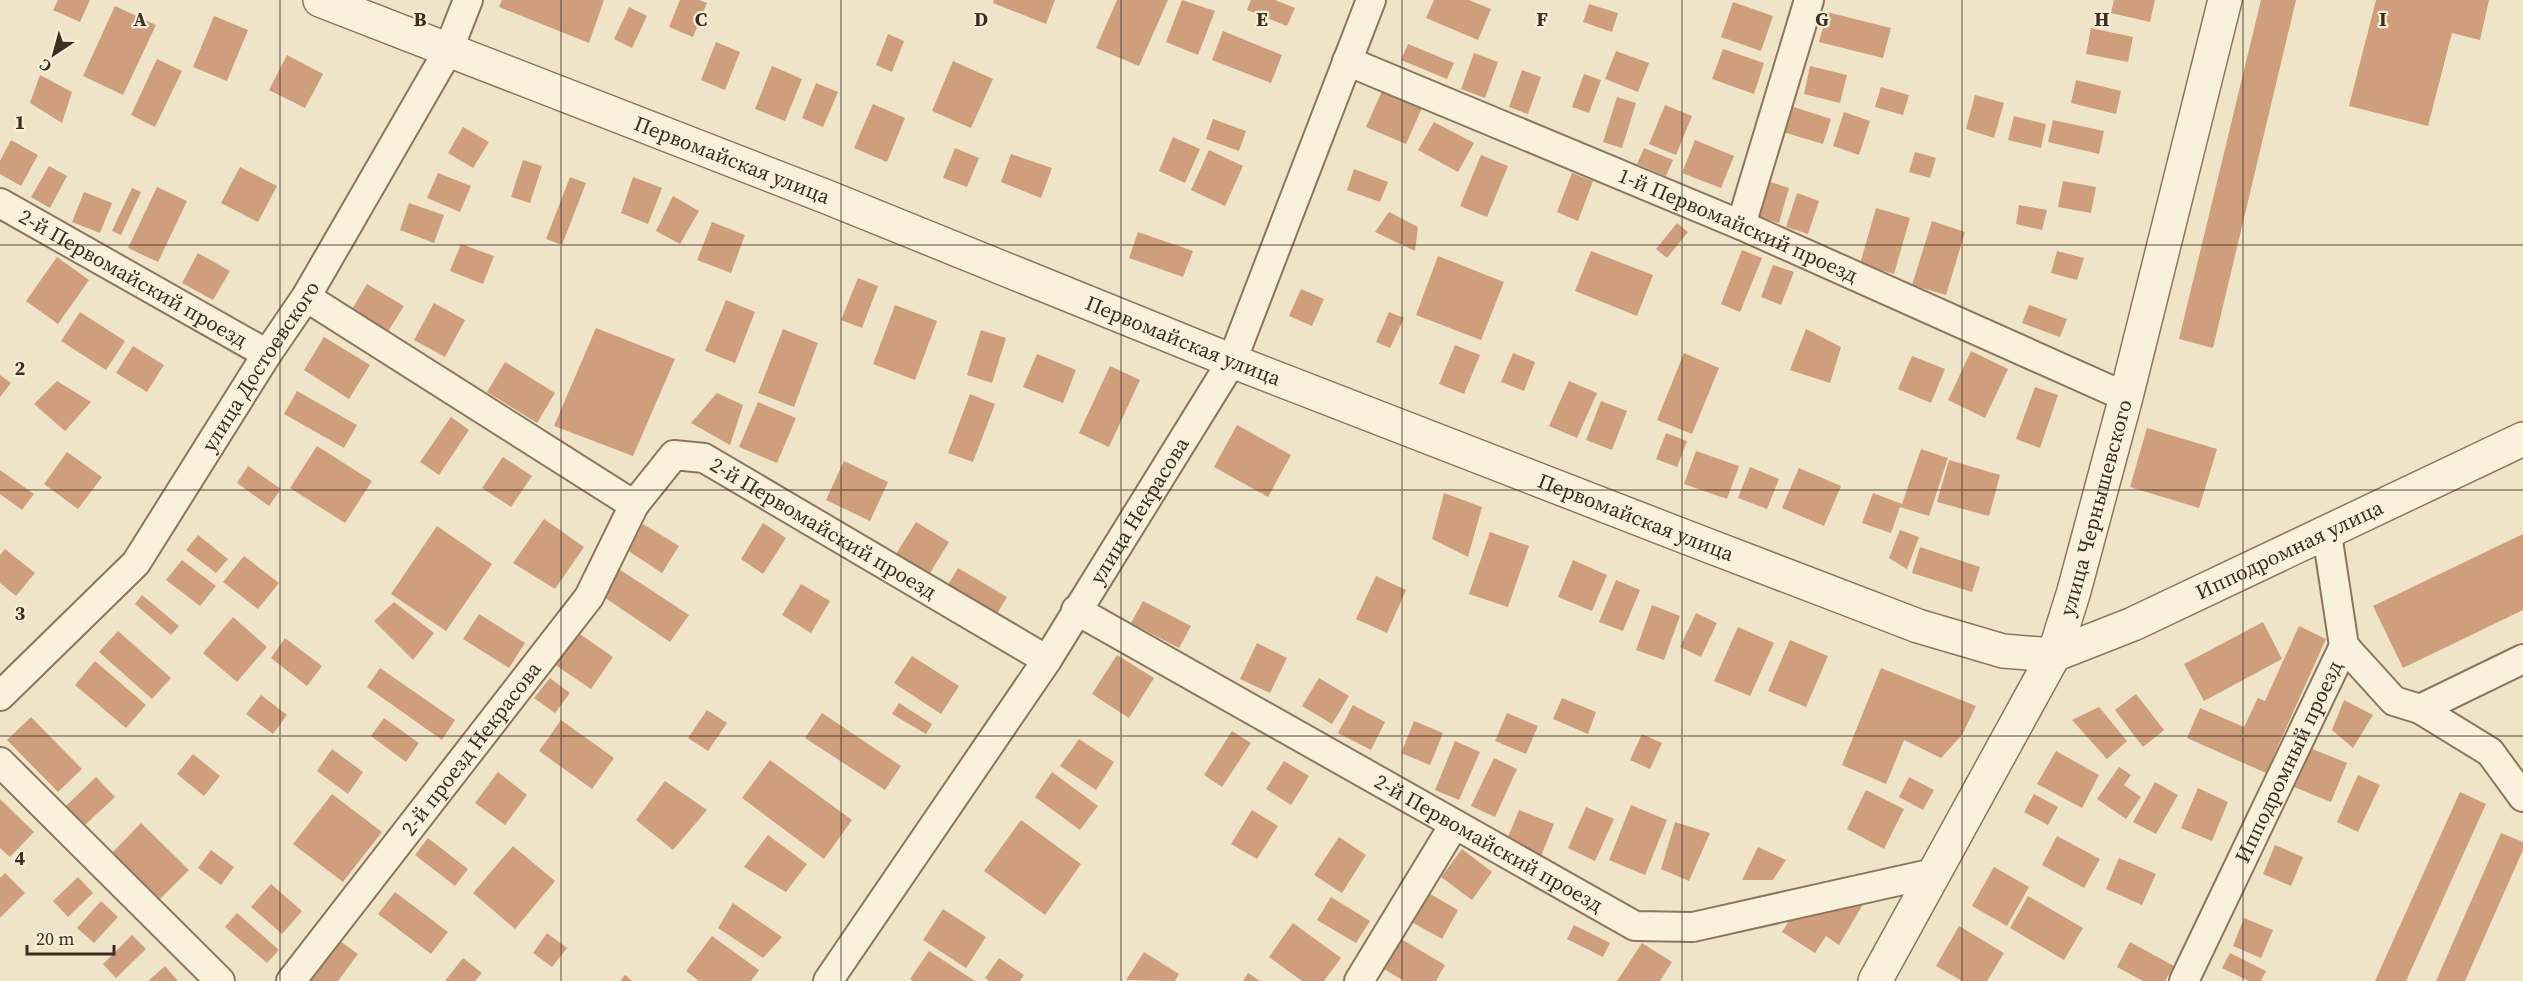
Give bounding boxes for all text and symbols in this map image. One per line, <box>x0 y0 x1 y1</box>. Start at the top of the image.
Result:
text: A <box>133 5 147 33</box>
text: B <box>413 5 427 33</box>
text: C <box>695 5 707 33</box>
text: D <box>974 5 988 33</box>
text: E <box>1256 5 1268 33</box>
text: F <box>1536 5 1548 33</box>
text: G <box>1815 5 1829 33</box>
text: H <box>2094 5 2110 33</box>
text: I <box>2379 5 2387 33</box>
north arrow <box>24 24 84 84</box>
text: С <box>35 54 56 78</box>
text: 1 <box>15 108 25 136</box>
street label: Первомайская улица <box>630 108 835 211</box>
street label: 1-й Первомайский проезд <box>1614 160 1863 289</box>
street label: 2-й Первомайский проезд <box>14 202 253 354</box>
street label: улица Достоевского <box>194 275 326 457</box>
street label: Первомайская улица <box>1081 288 1285 393</box>
text: 2 <box>15 354 26 382</box>
street label: улица Чернышевского <box>2052 396 2139 620</box>
street label: улица Некрасова <box>1082 431 1196 590</box>
street label: 2-й Первомайский проезд <box>705 450 942 606</box>
street label: Первомайская улица <box>1534 466 1739 568</box>
street label: Ипподромная улица <box>2191 492 2388 606</box>
text: 3 <box>15 599 26 627</box>
street label: 2-й проезд Некрасова <box>394 655 548 842</box>
street label: Ипподромный проезд <box>2228 656 2349 867</box>
street label: 2-й Первомайский проезд <box>1369 767 1609 919</box>
text: 4 <box>15 844 26 872</box>
scale bar <box>27 918 114 956</box>
text: 20 m <box>36 926 74 951</box>

